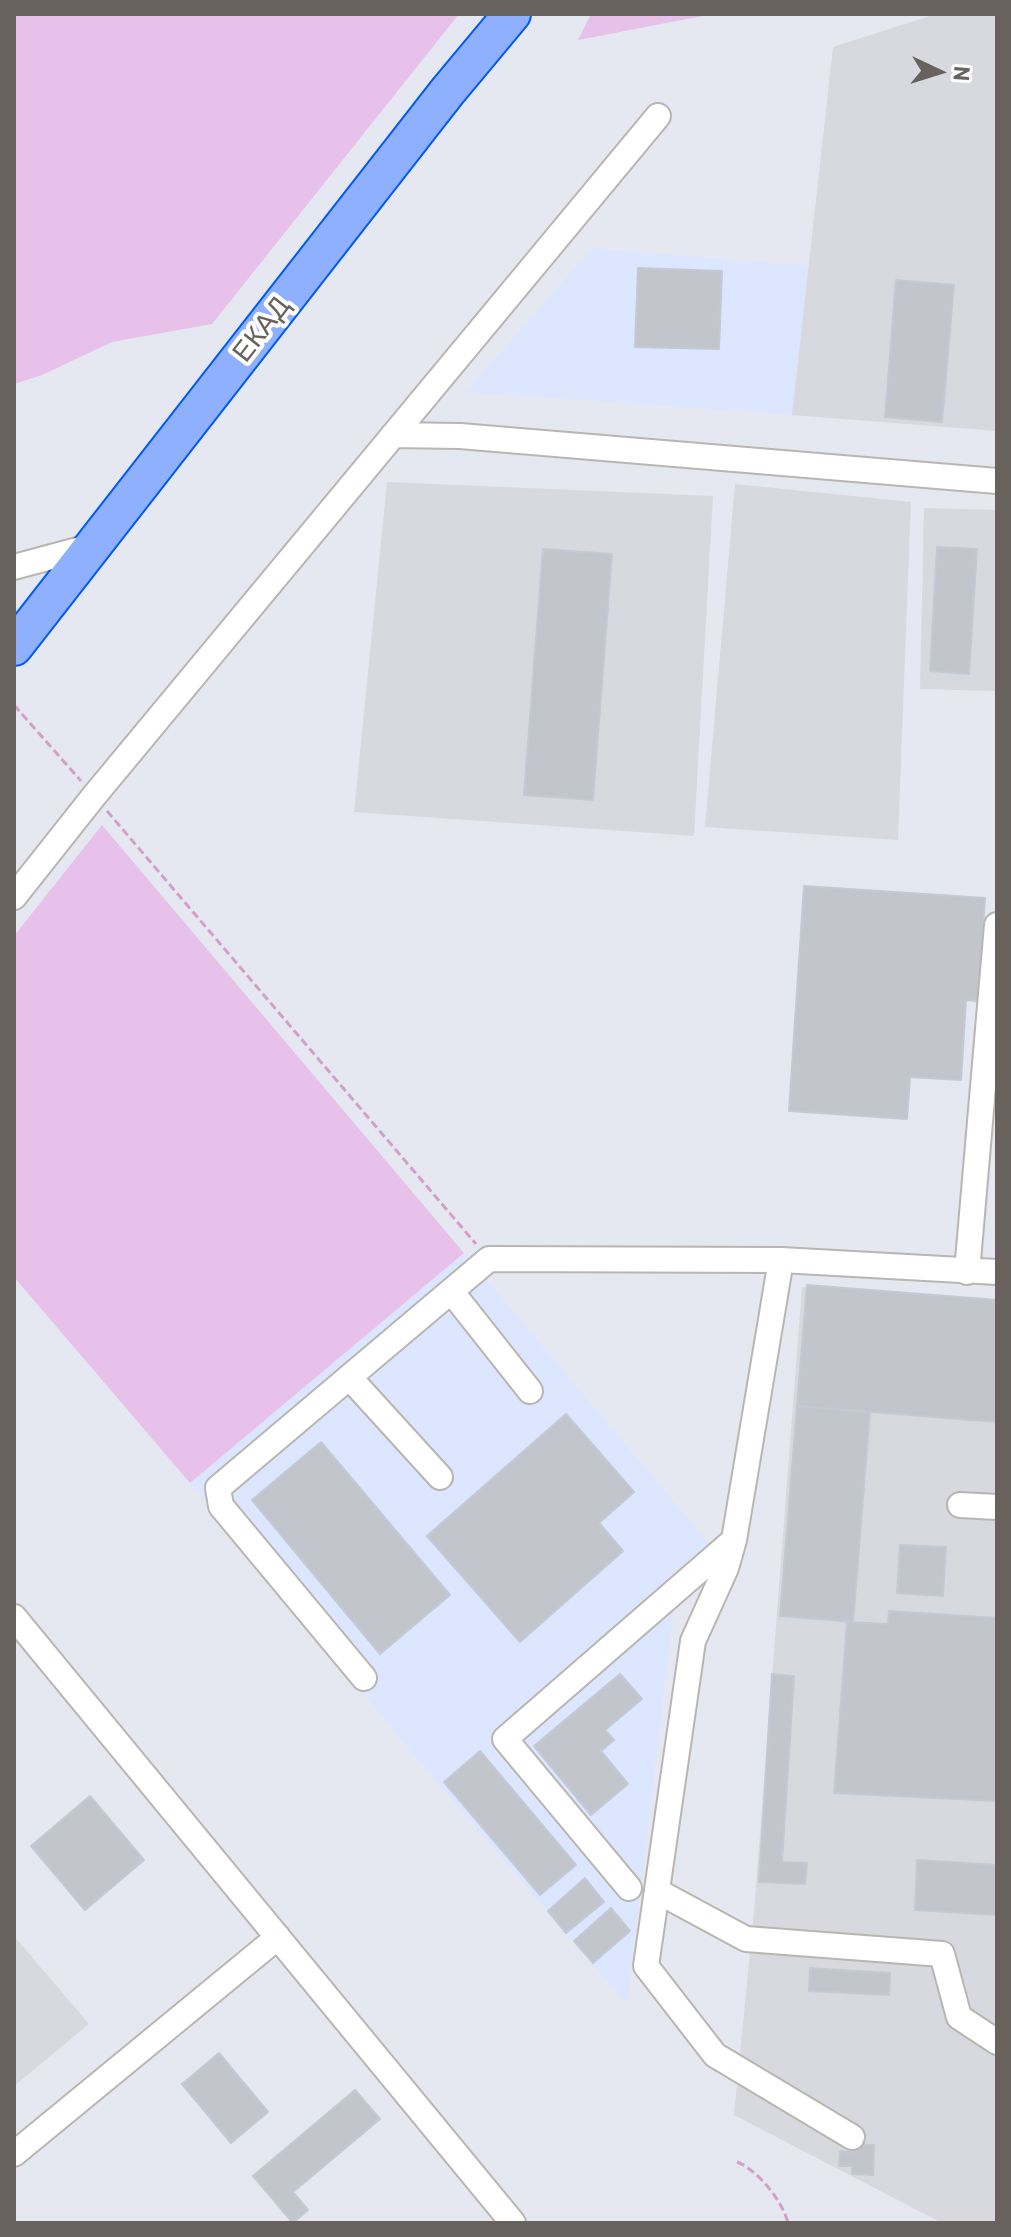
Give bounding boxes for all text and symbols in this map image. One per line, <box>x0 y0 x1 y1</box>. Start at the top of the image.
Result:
north arrow <box>899 32 979 112</box>
text: N <box>949 65 976 82</box>
street label: ЕКАД <box>225 290 297 368</box>

